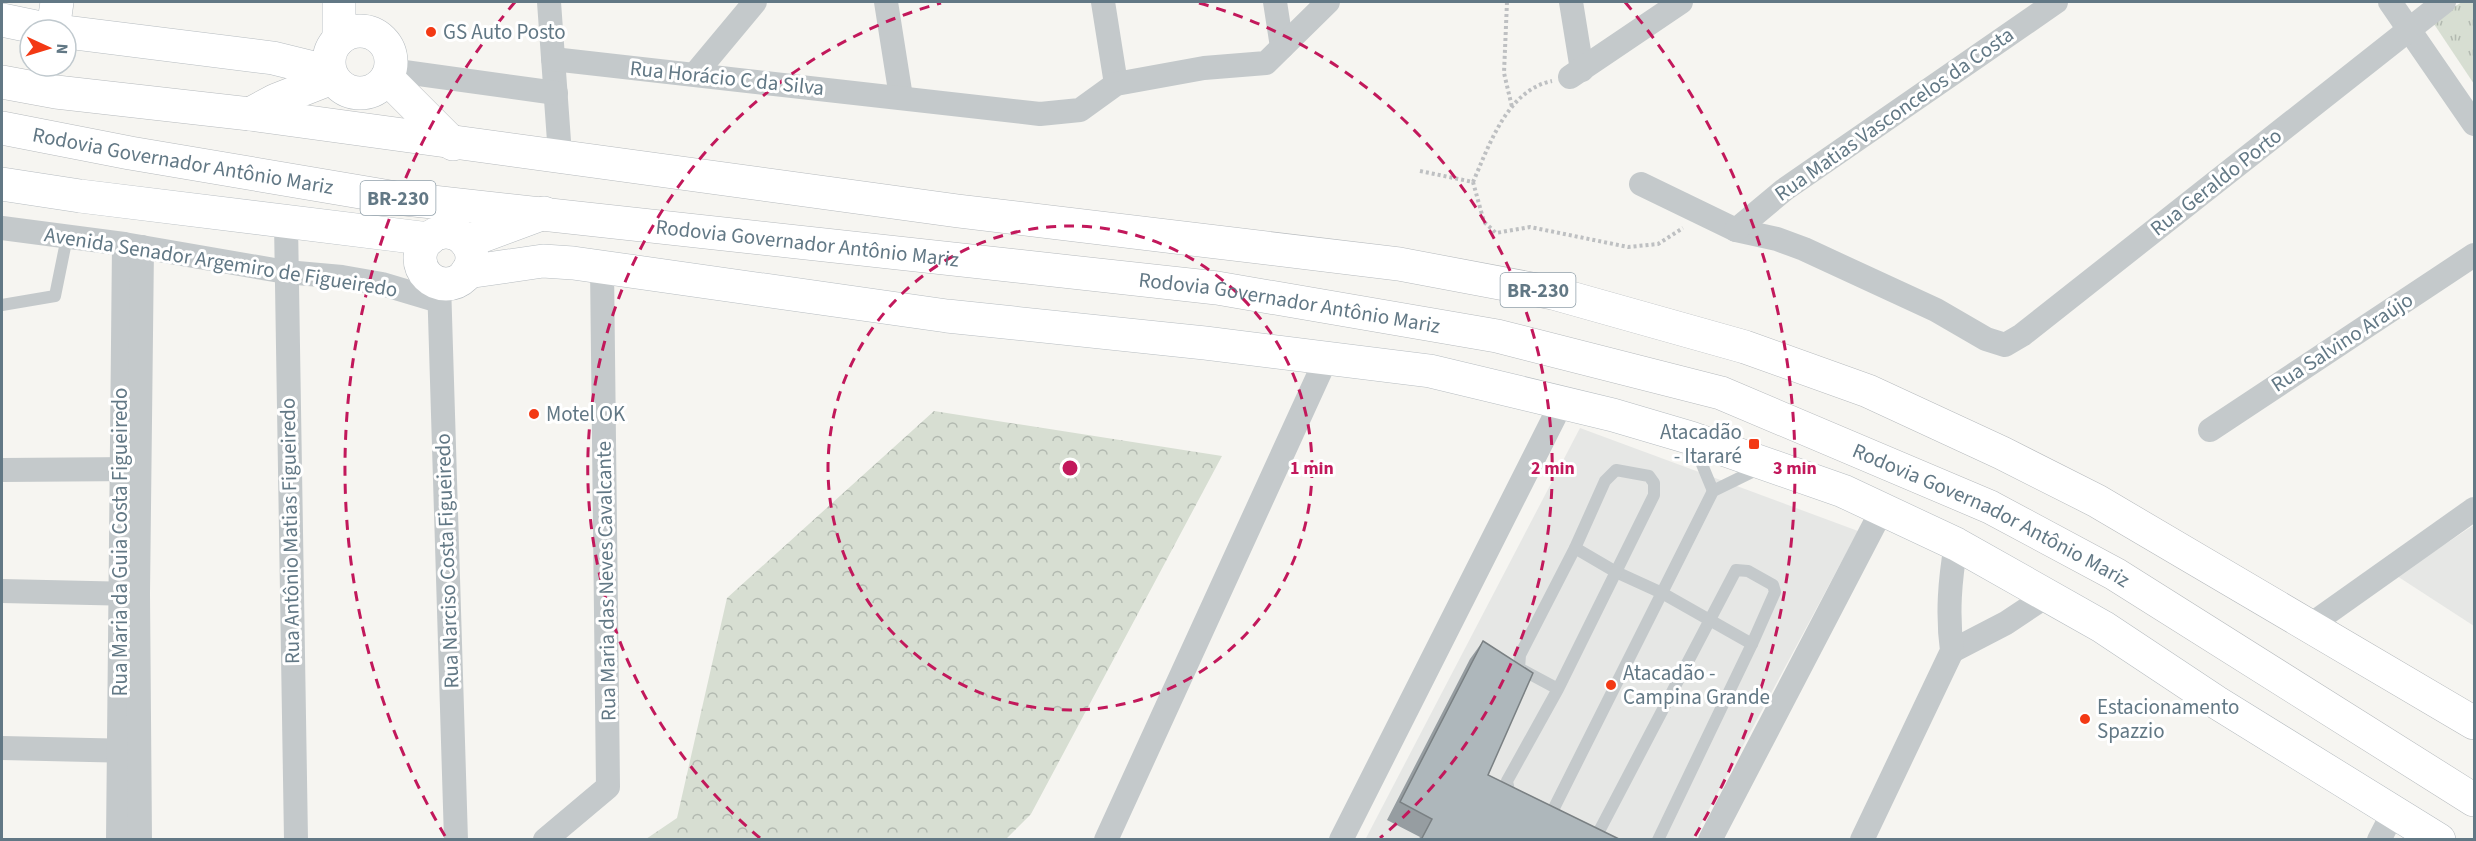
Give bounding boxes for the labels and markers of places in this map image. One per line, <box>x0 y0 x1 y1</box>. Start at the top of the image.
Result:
place label: GS Auto Posto <box>443 17 566 47</box>
marker: GS Auto Posto <box>424 25 438 39</box>
place label: Motel OK <box>546 399 626 429</box>
marker: Motel OK <box>527 407 541 421</box>
place label: Atacadão - Itararé <box>1660 417 1742 471</box>
marker: Atacadão - Itararé <box>1747 437 1761 451</box>
centre of rings <box>1060 458 1080 478</box>
place label: Atacadão - Campina Grande <box>1623 658 1770 712</box>
marker: Atacadão - Campina Grande <box>1604 678 1618 692</box>
place label: Estacionamento Spazzio <box>2097 692 2239 746</box>
marker: Estacionamento Spazzio <box>2078 712 2092 726</box>

